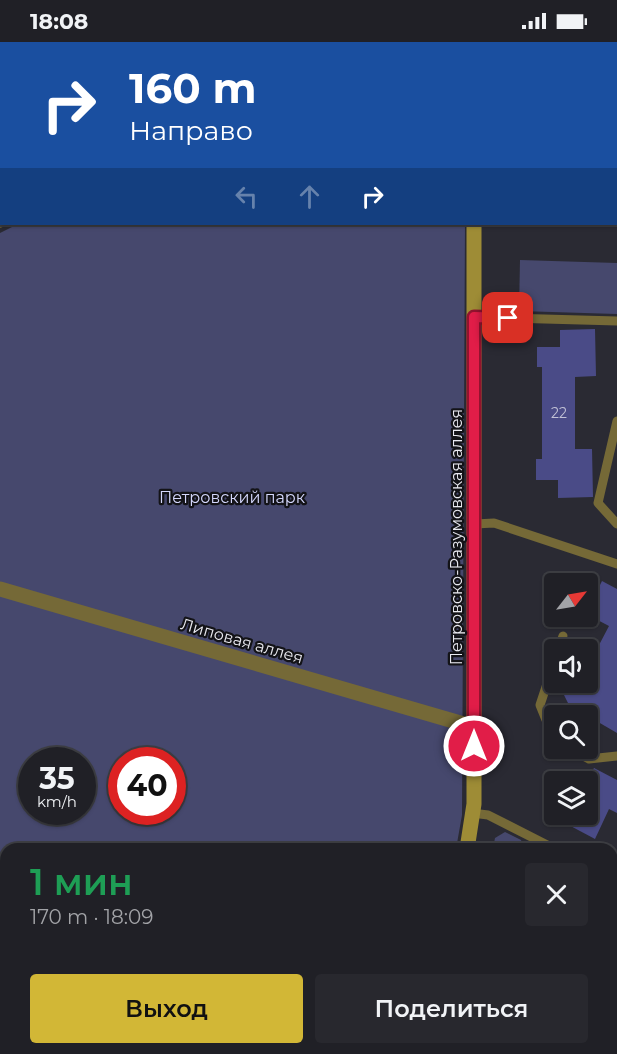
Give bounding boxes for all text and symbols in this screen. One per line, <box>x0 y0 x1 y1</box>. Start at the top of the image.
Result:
text: 18:08 <box>30 8 88 35</box>
text: 160 m <box>129 62 257 114</box>
icon: right <box>30 66 108 144</box>
text: Направо <box>129 114 253 147</box>
icon: left <box>230 180 263 213</box>
icon: ahead <box>293 180 326 213</box>
icon: right <box>356 180 389 213</box>
pin <box>482 292 533 343</box>
icon: arrive <box>491 301 524 334</box>
house number: 22 <box>551 404 567 422</box>
street label: Петровско-Разумовская аллея <box>447 409 466 665</box>
park label: Петровский парк <box>159 488 306 507</box>
north arrow <box>544 573 598 627</box>
map controls <box>544 573 598 825</box>
street label: Липовая аллея <box>179 614 305 668</box>
button: sound <box>544 639 598 693</box>
button: search <box>544 705 598 759</box>
position arrow <box>442 714 506 778</box>
speed limit sign: 40 <box>108 747 186 825</box>
text: 35 <box>39 760 75 797</box>
button: layers <box>544 771 598 825</box>
text: km/h <box>37 792 77 811</box>
text: 1 мин <box>30 860 133 904</box>
button: close <box>525 863 588 926</box>
text: 170 m · 18:09 <box>30 905 153 929</box>
button: Выход <box>30 974 303 1043</box>
button: Поделиться <box>315 974 588 1043</box>

